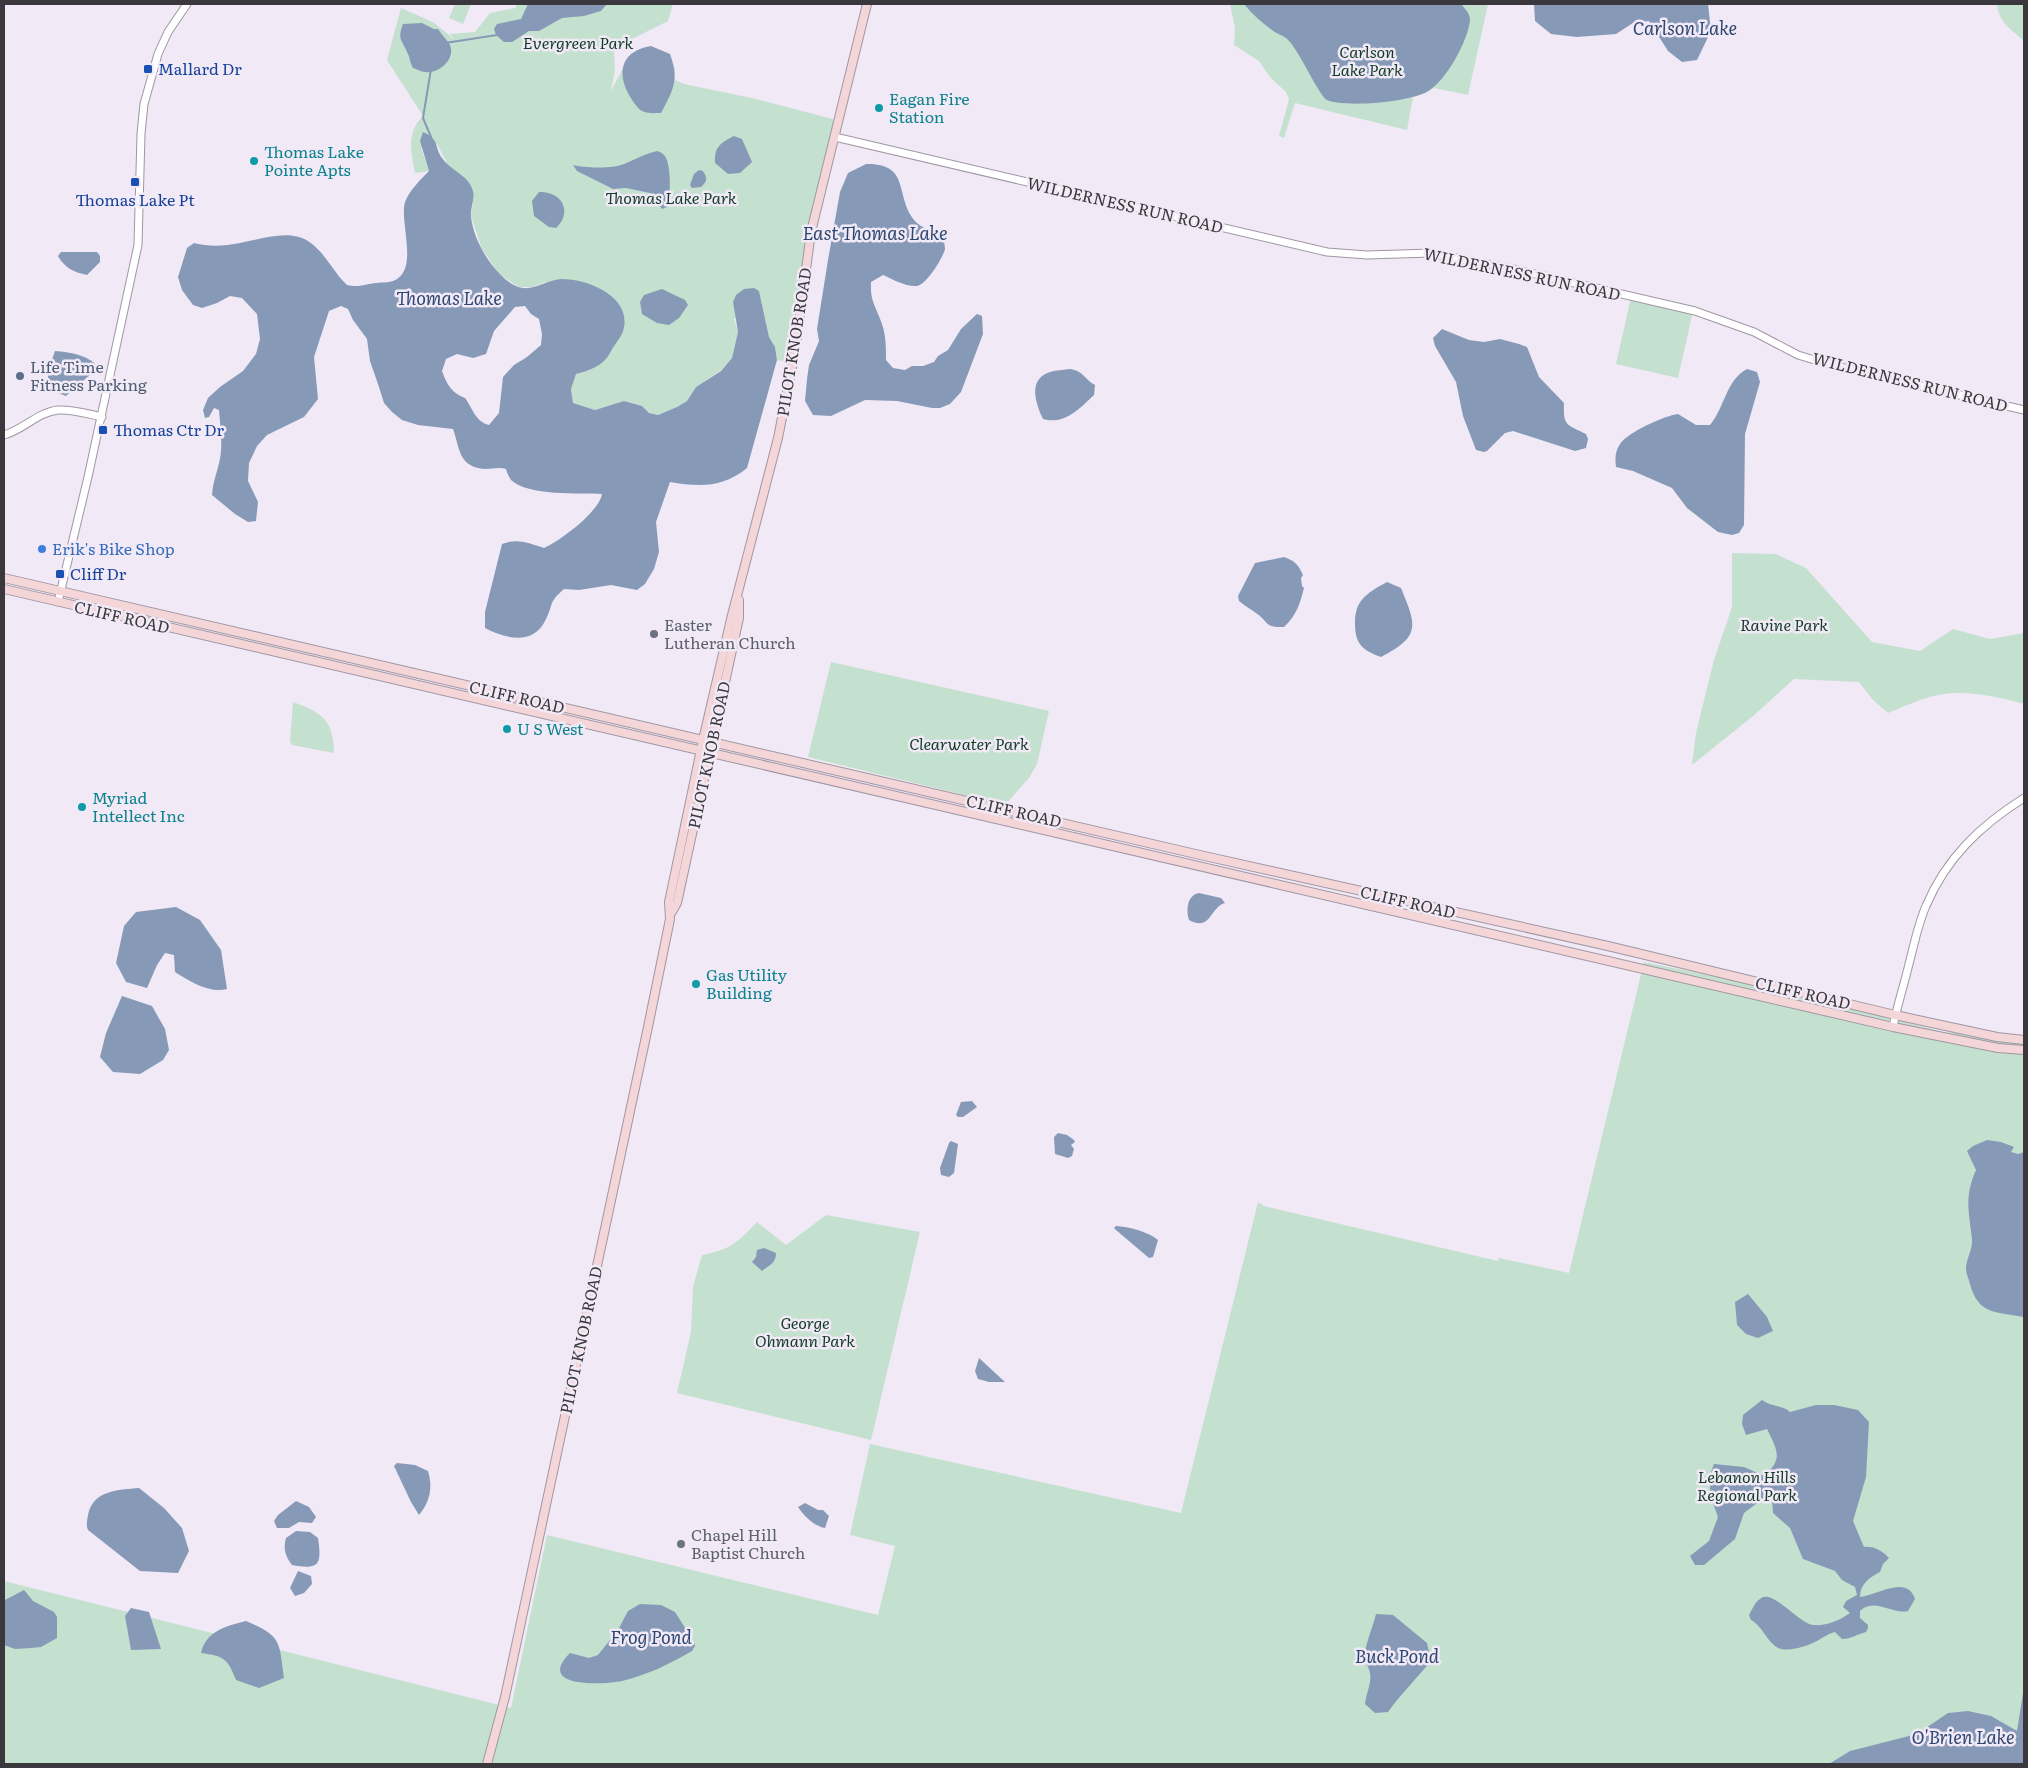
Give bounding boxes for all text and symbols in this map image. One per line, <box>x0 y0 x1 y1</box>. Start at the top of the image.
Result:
water label: Carlson Lake <box>1633 14 1737 41</box>
park label: Evergreen Park <box>523 30 633 54</box>
park label: Carlson Lake Park <box>1331 39 1403 81</box>
place label: Mallard Dr <box>158 56 242 80</box>
marker: Mallard Dr <box>142 63 154 75</box>
place label: Eagan Fire Station <box>889 86 970 128</box>
marker: Eagan Fire Station <box>873 102 885 114</box>
place label: Thomas Lake Pointe Apts <box>264 139 364 181</box>
marker: Thomas Lake Pointe Apts <box>248 155 260 167</box>
street label: WILDERNESS RUN ROAD <box>1025 170 1226 238</box>
marker: Thomas Lake Pt <box>129 176 141 188</box>
park label: Thomas Lake Park <box>605 185 737 209</box>
place label: Thomas Lake Pt <box>75 187 195 211</box>
water label: East Thomas Lake <box>802 219 948 246</box>
street label: WILDERNESS RUN ROAD <box>1422 240 1623 306</box>
street label: PILOT KNOB ROAD <box>769 266 817 418</box>
water label: Thomas Lake <box>396 284 502 311</box>
street label: WILDERNESS RUN ROAD <box>1810 345 2011 417</box>
place label: Life Time Fitness Parking <box>30 354 147 396</box>
marker: Life Time Fitness Parking <box>14 370 26 382</box>
place label: Thomas Ctr Dr <box>113 417 224 441</box>
marker: Thomas Ctr Dr <box>97 424 109 436</box>
place label: Erik's Bike Shop <box>52 536 175 560</box>
marker: Erik's Bike Shop <box>36 543 48 555</box>
place label: Cliff Dr <box>70 561 127 585</box>
marker: Cliff Dr <box>54 568 66 580</box>
street label: CLIFF ROAD <box>72 593 172 639</box>
place label: Easter Lutheran Church <box>664 612 796 654</box>
park label: Ravine Park <box>1740 612 1828 636</box>
marker: Easter Lutheran Church <box>648 628 660 640</box>
street label: CLIFF ROAD <box>467 673 567 719</box>
street label: PILOT KNOB ROAD <box>681 679 735 831</box>
place label: U S West <box>517 716 584 740</box>
marker: U S West <box>501 723 513 735</box>
park label: Clearwater Park <box>909 731 1029 755</box>
place label: Myriad Intellect Inc <box>92 785 185 827</box>
street label: CLIFF ROAD <box>964 787 1064 833</box>
marker: Myriad Intellect Inc <box>76 801 88 813</box>
street label: CLIFF ROAD <box>1358 878 1458 924</box>
place label: Gas Utility Building <box>706 962 788 1004</box>
street label: CLIFF ROAD <box>1753 969 1853 1015</box>
marker: Gas Utility Building <box>690 978 702 990</box>
street label: PILOT KNOB ROAD <box>553 1264 607 1416</box>
park label: George Ohmann Park <box>755 1310 855 1352</box>
park label: Lebanon Hills Regional Park <box>1697 1464 1797 1506</box>
place label: Chapel Hill Baptist Church <box>691 1522 806 1564</box>
marker: Chapel Hill Baptist Church <box>675 1538 687 1550</box>
water label: Frog Pond <box>610 1623 693 1650</box>
water label: Buck Pond <box>1355 1642 1440 1669</box>
water label: O'Brien Lake <box>1911 1723 2015 1750</box>

